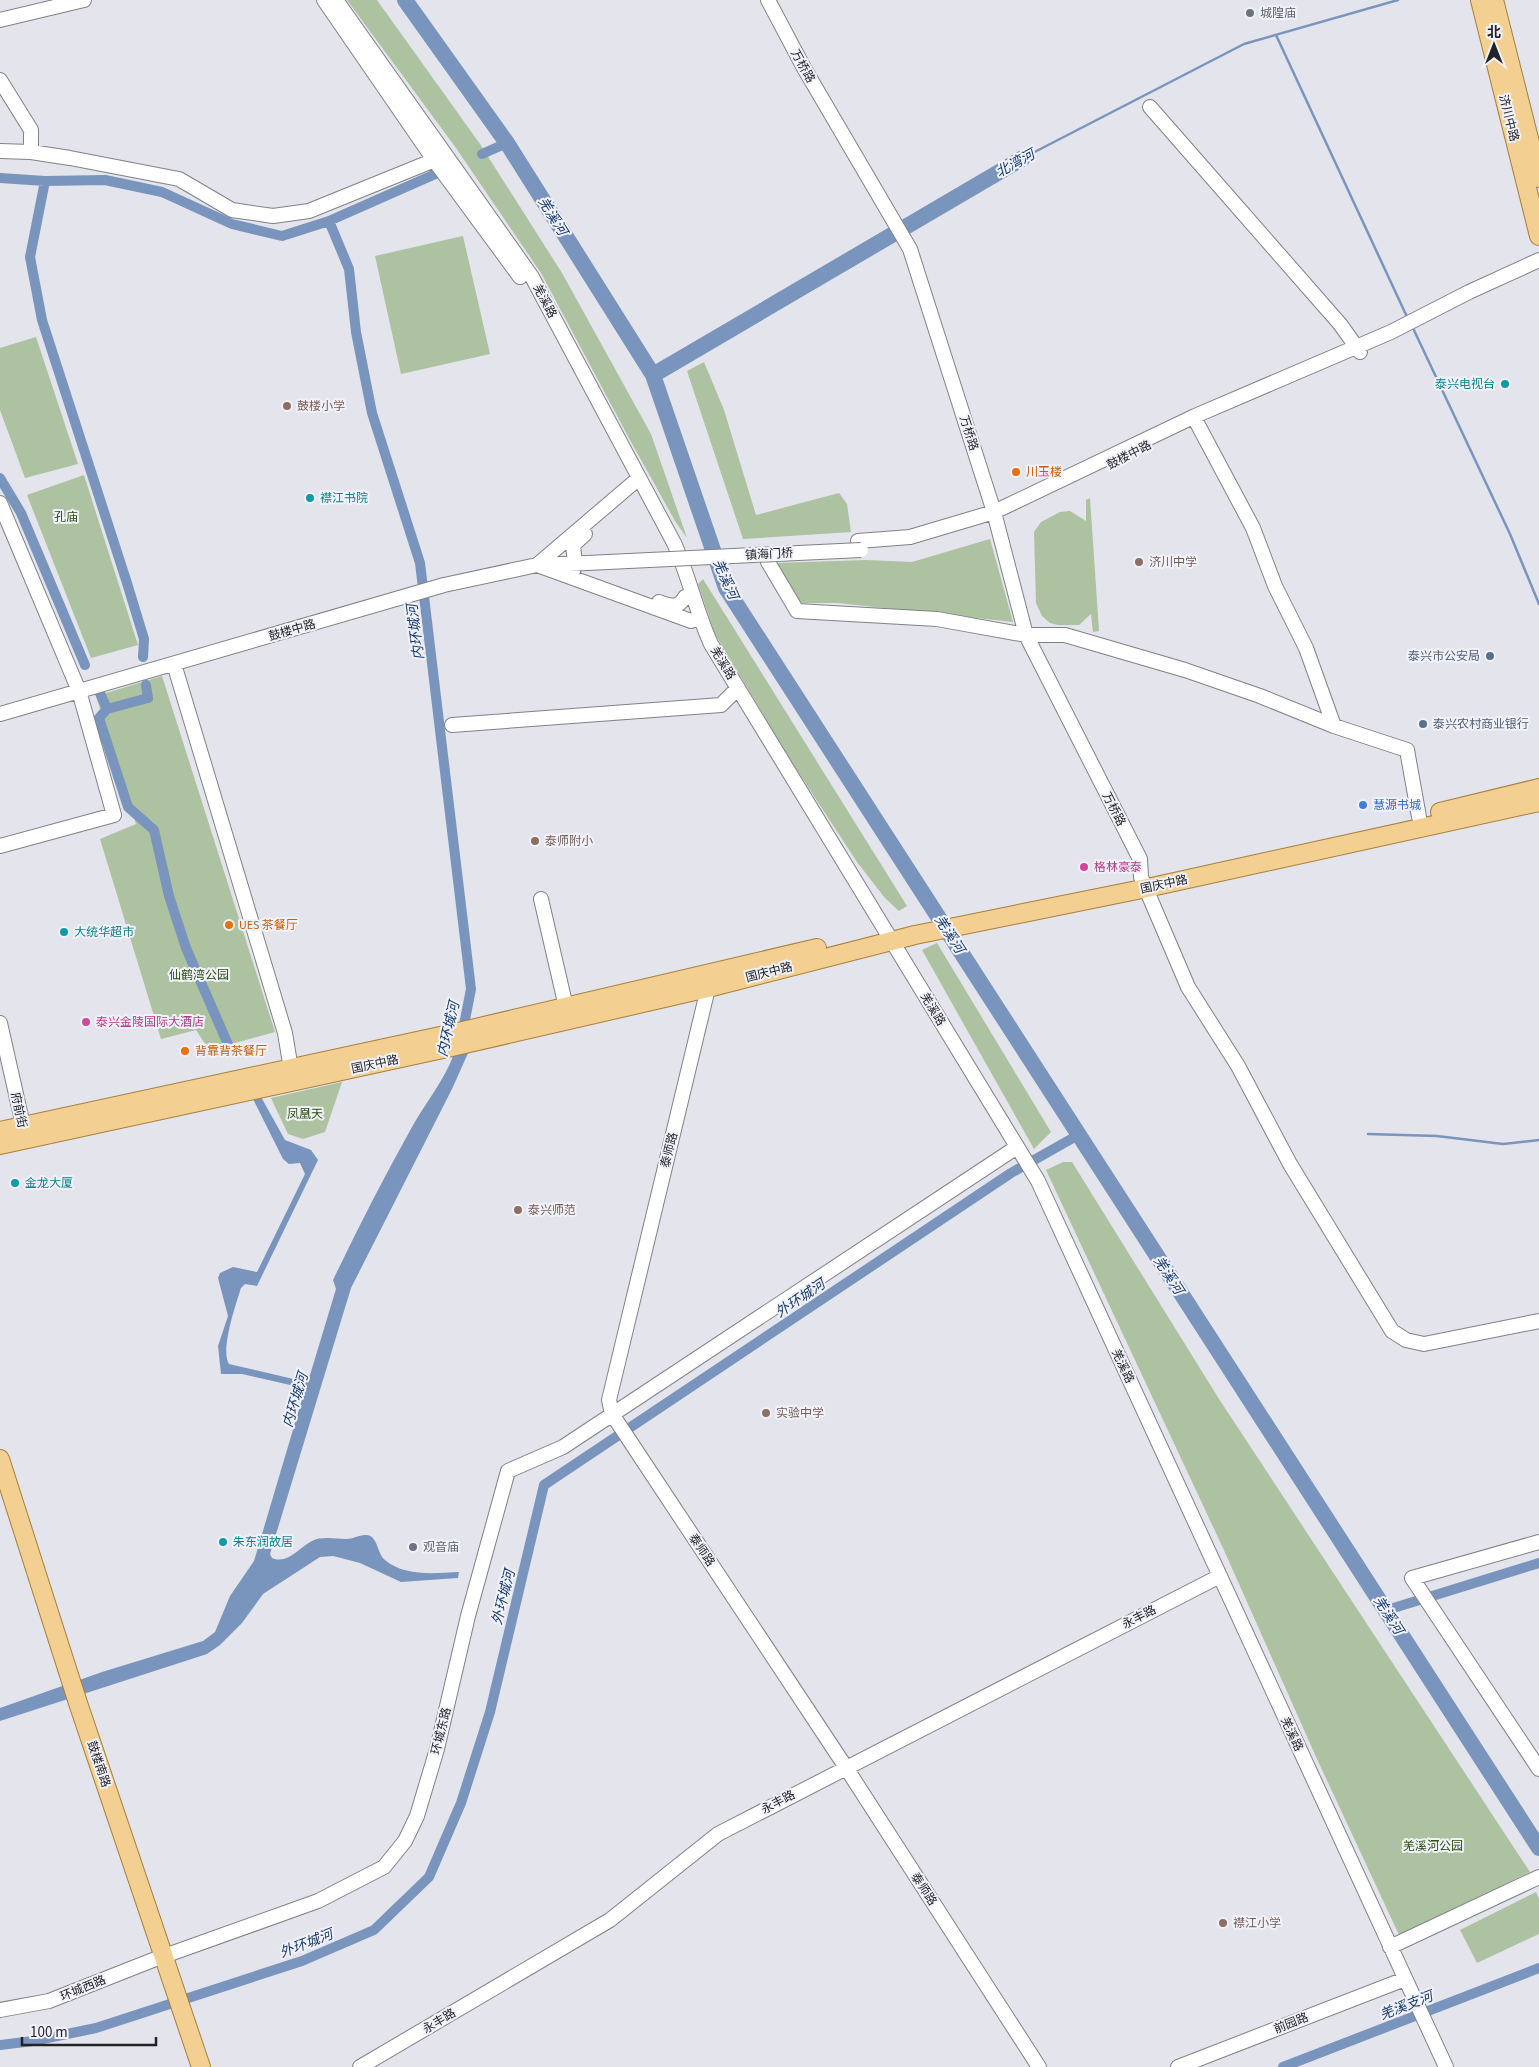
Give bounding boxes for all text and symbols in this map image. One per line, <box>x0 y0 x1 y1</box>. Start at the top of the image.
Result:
place label: 城隍庙 <box>1260 5 1296 22</box>
marker: 城隍庙 <box>1244 7 1256 19</box>
north arrow <box>1469 20 1519 70</box>
text: 北 <box>1487 23 1501 43</box>
street label: 万桥路 <box>786 46 819 86</box>
street label: 济川中路 <box>1494 93 1523 143</box>
water label: 北湾河 <box>992 143 1041 183</box>
water label: 羌溪河 <box>533 193 573 242</box>
street label: 羌溪路 <box>529 281 561 321</box>
place label: 泰兴电视台 <box>1435 376 1495 393</box>
marker: 泰兴电视台 <box>1499 378 1511 390</box>
place label: 鼓楼小学 <box>297 398 345 415</box>
marker: 鼓楼小学 <box>281 400 293 412</box>
street label: 万桥路 <box>955 413 982 453</box>
street label: 鼓楼中路 <box>1104 437 1154 474</box>
place label: 川玉楼 <box>1026 464 1062 481</box>
marker: 川玉楼 <box>1010 466 1022 478</box>
place label: 襟江书院 <box>320 490 368 507</box>
marker: 襟江书院 <box>304 492 316 504</box>
park label: 孔庙 <box>54 509 78 526</box>
street label: 镇海门桥 <box>745 545 793 564</box>
place label: 济川中学 <box>1149 554 1197 571</box>
water label: 羌溪河 <box>707 556 744 605</box>
marker: 济川中学 <box>1133 556 1145 568</box>
water label: 内环城河 <box>402 600 429 661</box>
street label: 鼓楼中路 <box>267 616 318 645</box>
street label: 羌溪路 <box>706 643 739 683</box>
place label: 泰兴市公安局 <box>1408 648 1480 665</box>
marker: 泰兴市公安局 <box>1484 650 1496 662</box>
place label: 泰兴农村商业银行 <box>1433 716 1529 733</box>
marker: 泰兴农村商业银行 <box>1417 718 1429 730</box>
street label: 万桥路 <box>1098 789 1129 829</box>
place label: 慧源书城 <box>1373 797 1421 814</box>
marker: 慧源书城 <box>1357 799 1369 811</box>
place label: 泰师附小 <box>545 833 593 850</box>
marker: 泰师附小 <box>529 835 541 847</box>
place label: 格林豪泰 <box>1094 859 1142 876</box>
marker: 格林豪泰 <box>1078 861 1090 873</box>
street label: 国庆中路 <box>1139 871 1189 898</box>
water label: 羌溪河 <box>929 911 971 960</box>
place label: UES 茶餐厅 <box>239 917 298 934</box>
marker: UES 茶餐厅 <box>223 919 235 931</box>
place label: 大统华超市 <box>74 924 134 941</box>
marker: 大统华超市 <box>58 926 70 938</box>
street label: 国庆中路 <box>744 958 794 987</box>
park label: 仙鹤湾公园 <box>169 967 229 984</box>
street label: 羌溪路 <box>916 989 949 1029</box>
water label: 内环城河 <box>433 997 466 1059</box>
place label: 泰兴金陵国际大酒店 <box>96 1014 204 1031</box>
marker: 泰兴金陵国际大酒店 <box>80 1016 92 1028</box>
place label: 背靠背茶餐厅 <box>195 1043 267 1060</box>
marker: 背靠背茶餐厅 <box>179 1045 191 1057</box>
street label: 国庆中路 <box>350 1051 400 1078</box>
street label: 府前街 <box>6 1091 31 1129</box>
park label: 凤凰天 <box>287 1106 323 1123</box>
street label: 泰师路 <box>657 1131 682 1170</box>
place label: 金龙大厦 <box>25 1175 73 1192</box>
marker: 金龙大厦 <box>9 1177 21 1189</box>
place label: 泰兴师范 <box>528 1202 576 1219</box>
marker: 泰兴师范 <box>512 1204 524 1216</box>
water label: 羌溪河 <box>1148 1252 1190 1301</box>
water label: 外环城河 <box>772 1273 832 1323</box>
street label: 羌溪路 <box>1107 1346 1138 1386</box>
water label: 内环城河 <box>278 1368 315 1430</box>
place label: 实验中学 <box>776 1405 824 1422</box>
marker: 实验中学 <box>760 1407 772 1419</box>
street label: 泰师路 <box>684 1531 719 1570</box>
place label: 朱东润故居 <box>233 1534 293 1551</box>
marker: 朱东润故居 <box>217 1536 229 1548</box>
place label: 观音庙 <box>423 1539 459 1556</box>
marker: 观音庙 <box>407 1541 419 1553</box>
water label: 外环城河 <box>487 1565 521 1627</box>
water label: 羌溪河 <box>1368 1592 1410 1641</box>
street label: 永丰路 <box>1119 1602 1159 1633</box>
street label: 环城东路 <box>427 1706 456 1756</box>
street label: 羌溪路 <box>1276 1714 1307 1754</box>
street label: 鼓楼南路 <box>83 1739 114 1790</box>
street label: 永丰路 <box>758 1786 798 1818</box>
park label: 羌溪河公园 <box>1403 1838 1463 1855</box>
street label: 泰师路 <box>907 1870 941 1909</box>
place label: 襟江小学 <box>1233 1915 1281 1932</box>
marker: 襟江小学 <box>1217 1917 1229 1929</box>
water label: 外环城河 <box>277 1923 339 1963</box>
street label: 环城西路 <box>58 1972 109 2005</box>
water label: 羌溪支河 <box>1377 1985 1439 2025</box>
street label: 永丰路 <box>419 2005 459 2038</box>
street label: 前园路 <box>1271 2009 1311 2038</box>
scale bar <box>22 2014 156 2046</box>
text: 100 m <box>30 2022 68 2043</box>

